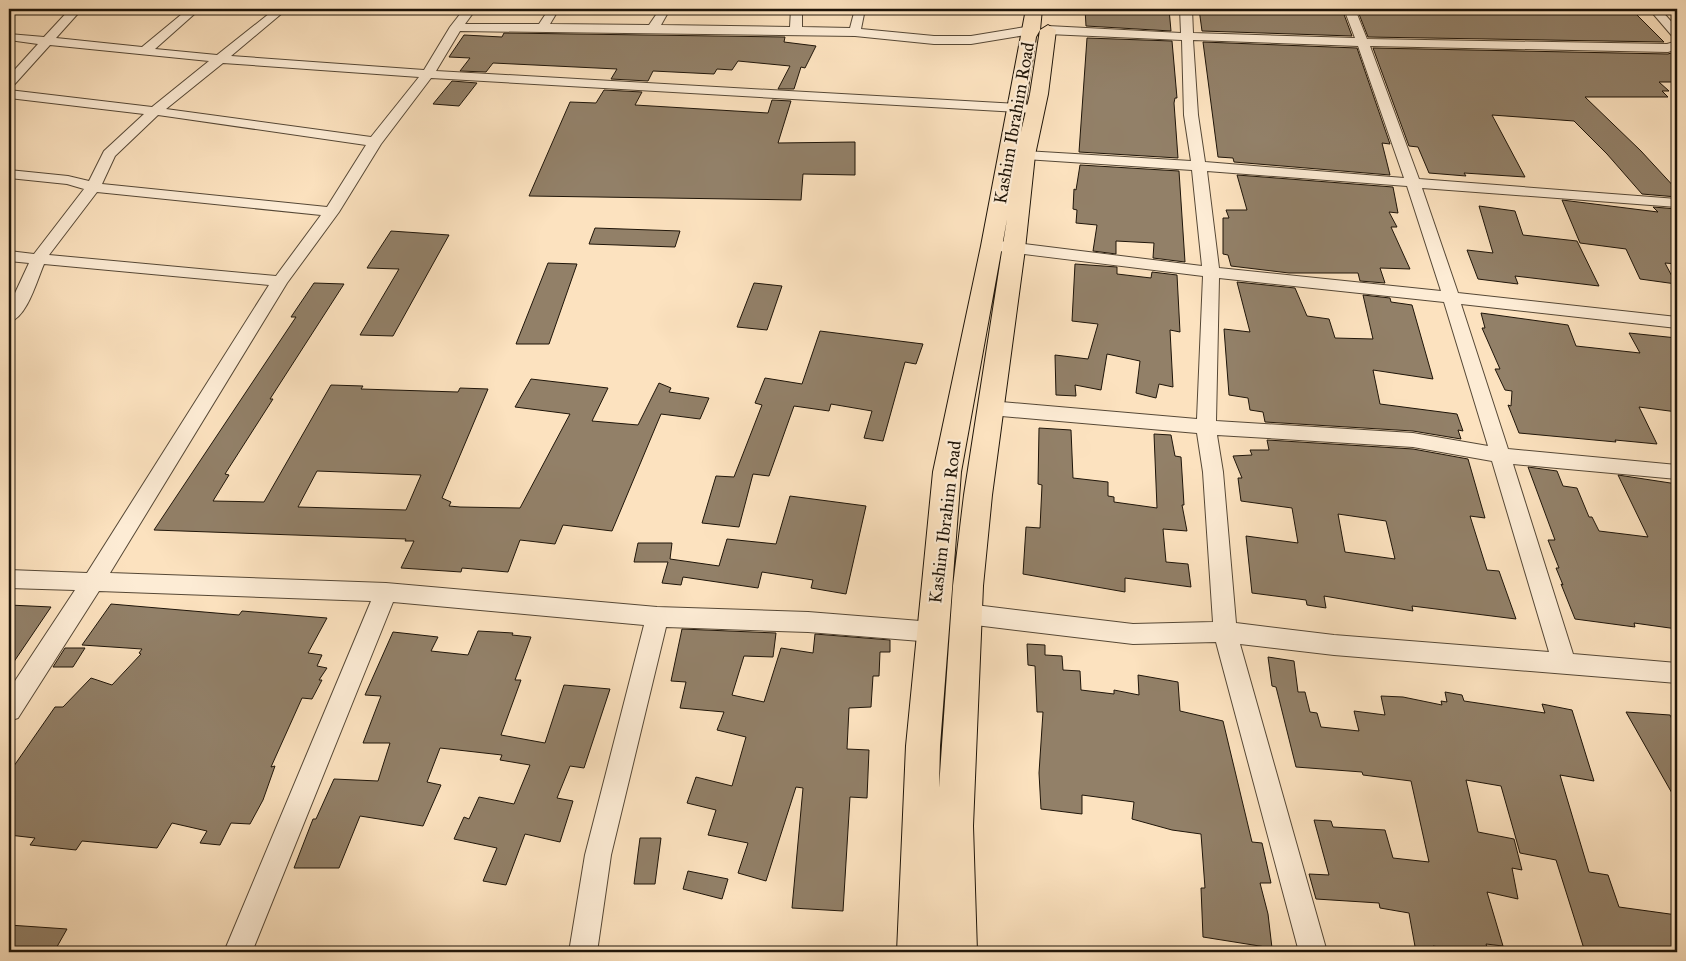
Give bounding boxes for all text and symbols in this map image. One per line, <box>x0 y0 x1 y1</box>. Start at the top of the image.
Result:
street label: Kashim Ibrahim Road <box>989 40 1039 206</box>
street label: Kashim Ibrahim Road <box>924 439 966 605</box>

